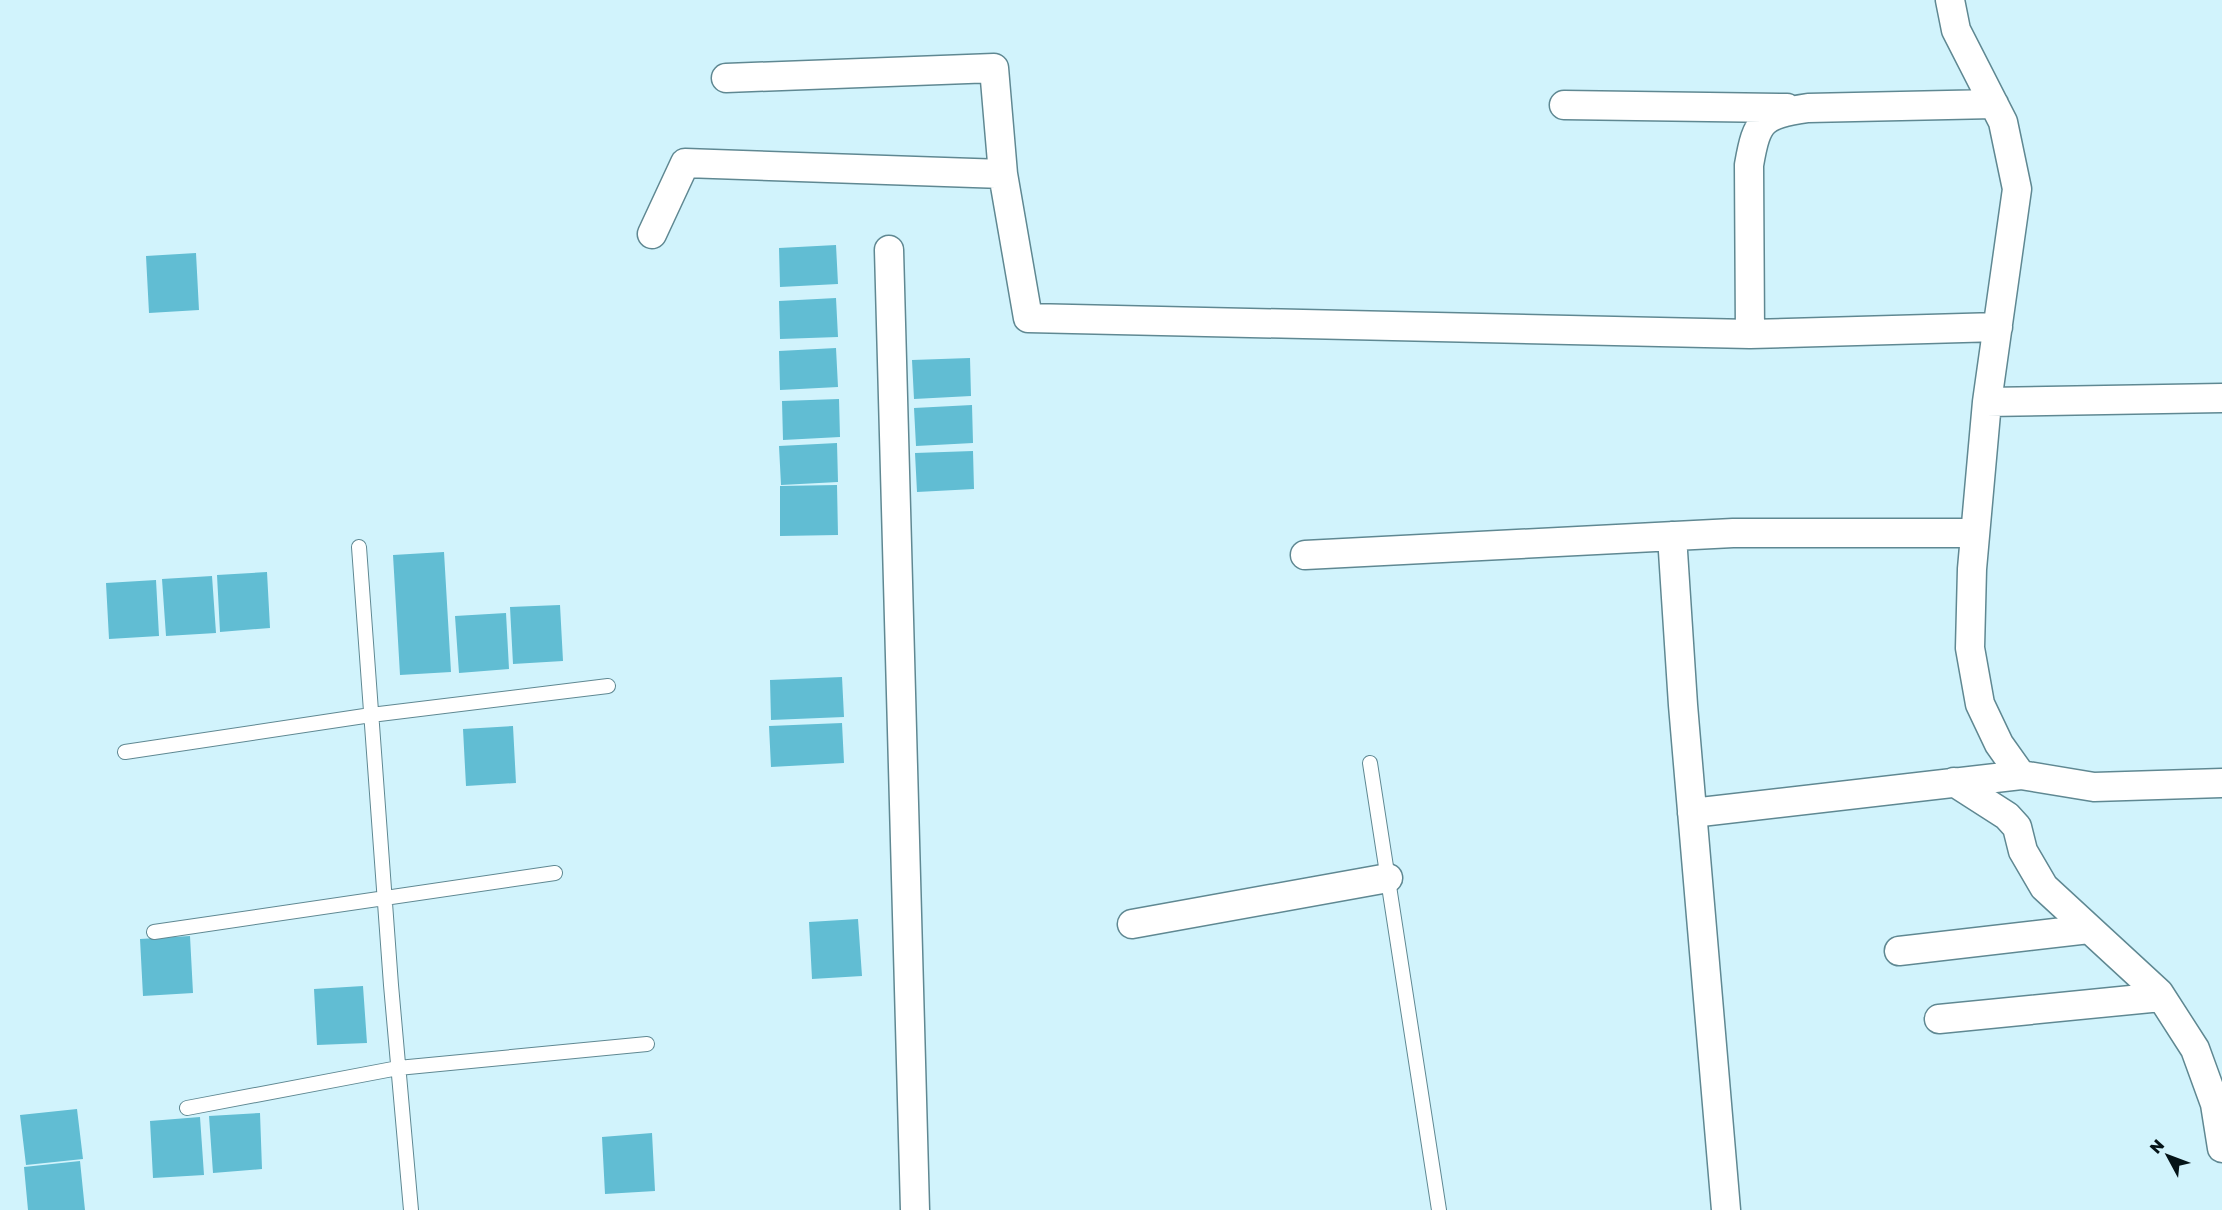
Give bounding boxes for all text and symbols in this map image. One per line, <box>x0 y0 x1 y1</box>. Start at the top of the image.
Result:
north arrow <box>2138 1126 2198 1186</box>
text: N <box>2145 1135 2168 1157</box>

